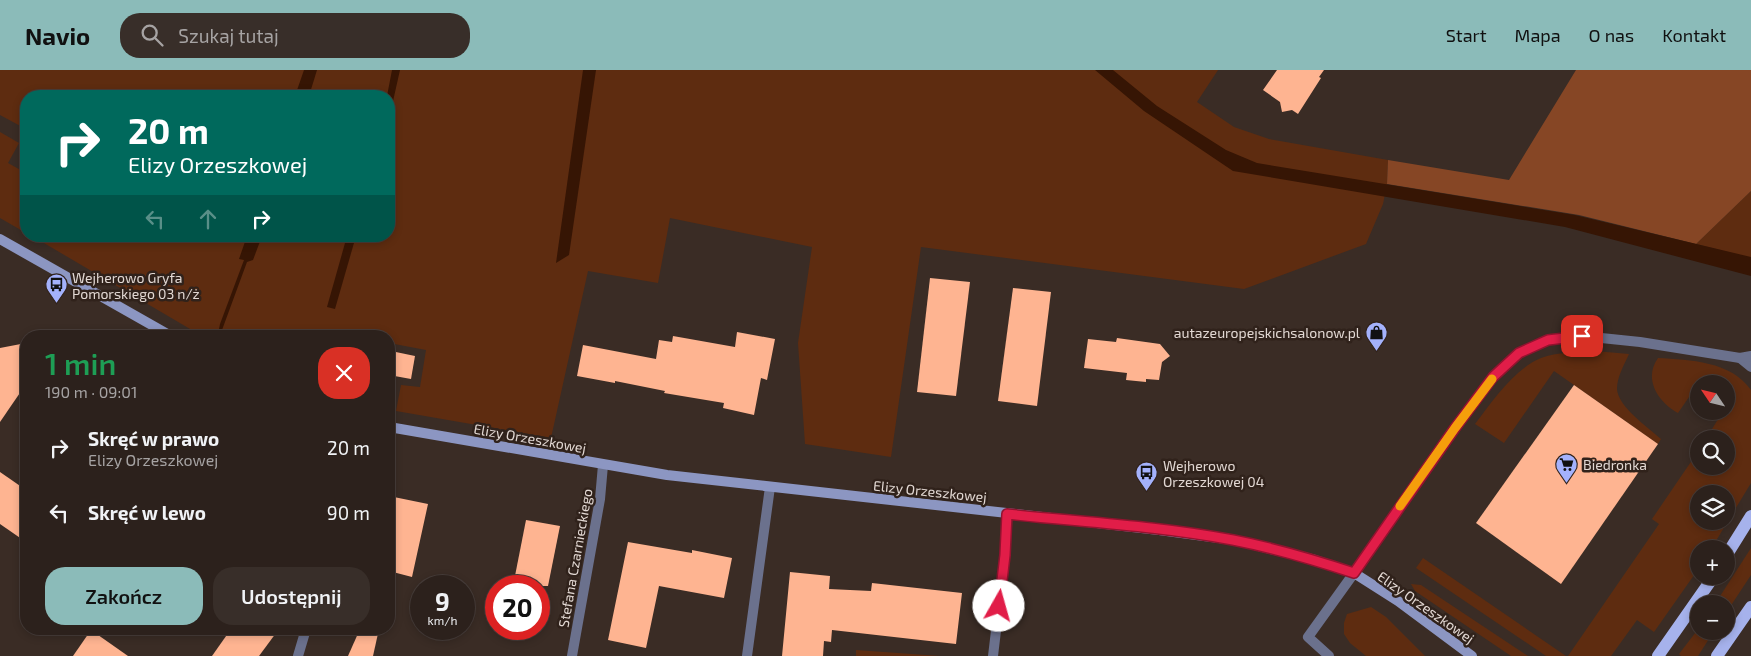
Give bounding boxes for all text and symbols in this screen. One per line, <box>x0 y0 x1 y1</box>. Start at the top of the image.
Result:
search box <box>120 13 470 58</box>
text: Navio <box>25 21 90 50</box>
icon: search <box>138 21 166 49</box>
text: Szukaj tutaj <box>178 24 279 47</box>
text: Start <box>1446 24 1487 46</box>
text: Mapa <box>1515 24 1561 46</box>
text: O nas <box>1589 24 1634 46</box>
text: Kontakt <box>1662 24 1726 46</box>
text: 20 m <box>128 109 209 151</box>
icon: right <box>45 110 110 175</box>
text: Elizy Orzeszkowej <box>128 151 307 177</box>
icon: left <box>141 205 169 233</box>
icon: ahead <box>194 205 222 233</box>
icon: right <box>247 205 275 233</box>
place label: Wejherowo Gryfa Pomorskiego 03 n/ż <box>72 269 200 302</box>
bus stop icon: Wejherowo Gryfa Pomorskiego 03 n/ż <box>44 273 68 304</box>
pin <box>1561 315 1603 357</box>
shop icon: autazeuropejskichsalonow.pl <box>1364 320 1388 351</box>
icon: arrive <box>1568 322 1596 350</box>
place label: autazeuropejskichsalonow.pl <box>1174 324 1361 341</box>
text: 1 min <box>45 345 116 381</box>
button: close <box>318 347 370 399</box>
north arrow <box>1690 375 1735 420</box>
map controls <box>1690 375 1735 640</box>
text: 190 m · 09:01 <box>45 382 137 401</box>
street label: Elizy Orzeszkowej <box>472 420 588 456</box>
text: Skręć w prawo <box>88 427 219 450</box>
button: search <box>1690 430 1735 475</box>
icon: right <box>45 434 73 462</box>
text: 20 m <box>327 436 370 459</box>
text: Elizy Orzeszkowej <box>88 450 218 469</box>
supermarket icon: Biedronka <box>1555 452 1579 483</box>
place label: Biedronka <box>1583 456 1647 473</box>
place label: Wejherowo Orzeszkowej 04 <box>1163 457 1264 490</box>
bus stop icon: Wejherowo Orzeszkowej 04 <box>1135 461 1159 492</box>
street label: Elizy Orzeszkowej <box>872 477 988 505</box>
button: layers <box>1690 485 1735 530</box>
street label: Stefana Czarnieckiego <box>554 487 596 629</box>
icon: left <box>45 499 73 527</box>
text: Skręć w lewo <box>88 501 206 524</box>
text: 90 m <box>327 501 370 524</box>
button: + <box>1690 540 1735 585</box>
button: Zakończ <box>45 567 203 625</box>
button: Udostępnij <box>213 567 370 625</box>
street label: Elizy Orzeszkowej <box>1374 567 1478 647</box>
speed limit sign: 20 <box>485 575 550 640</box>
position arrow <box>972 579 1024 631</box>
text: 9 <box>435 586 450 616</box>
button: − <box>1690 595 1735 640</box>
text: km/h <box>428 613 457 627</box>

